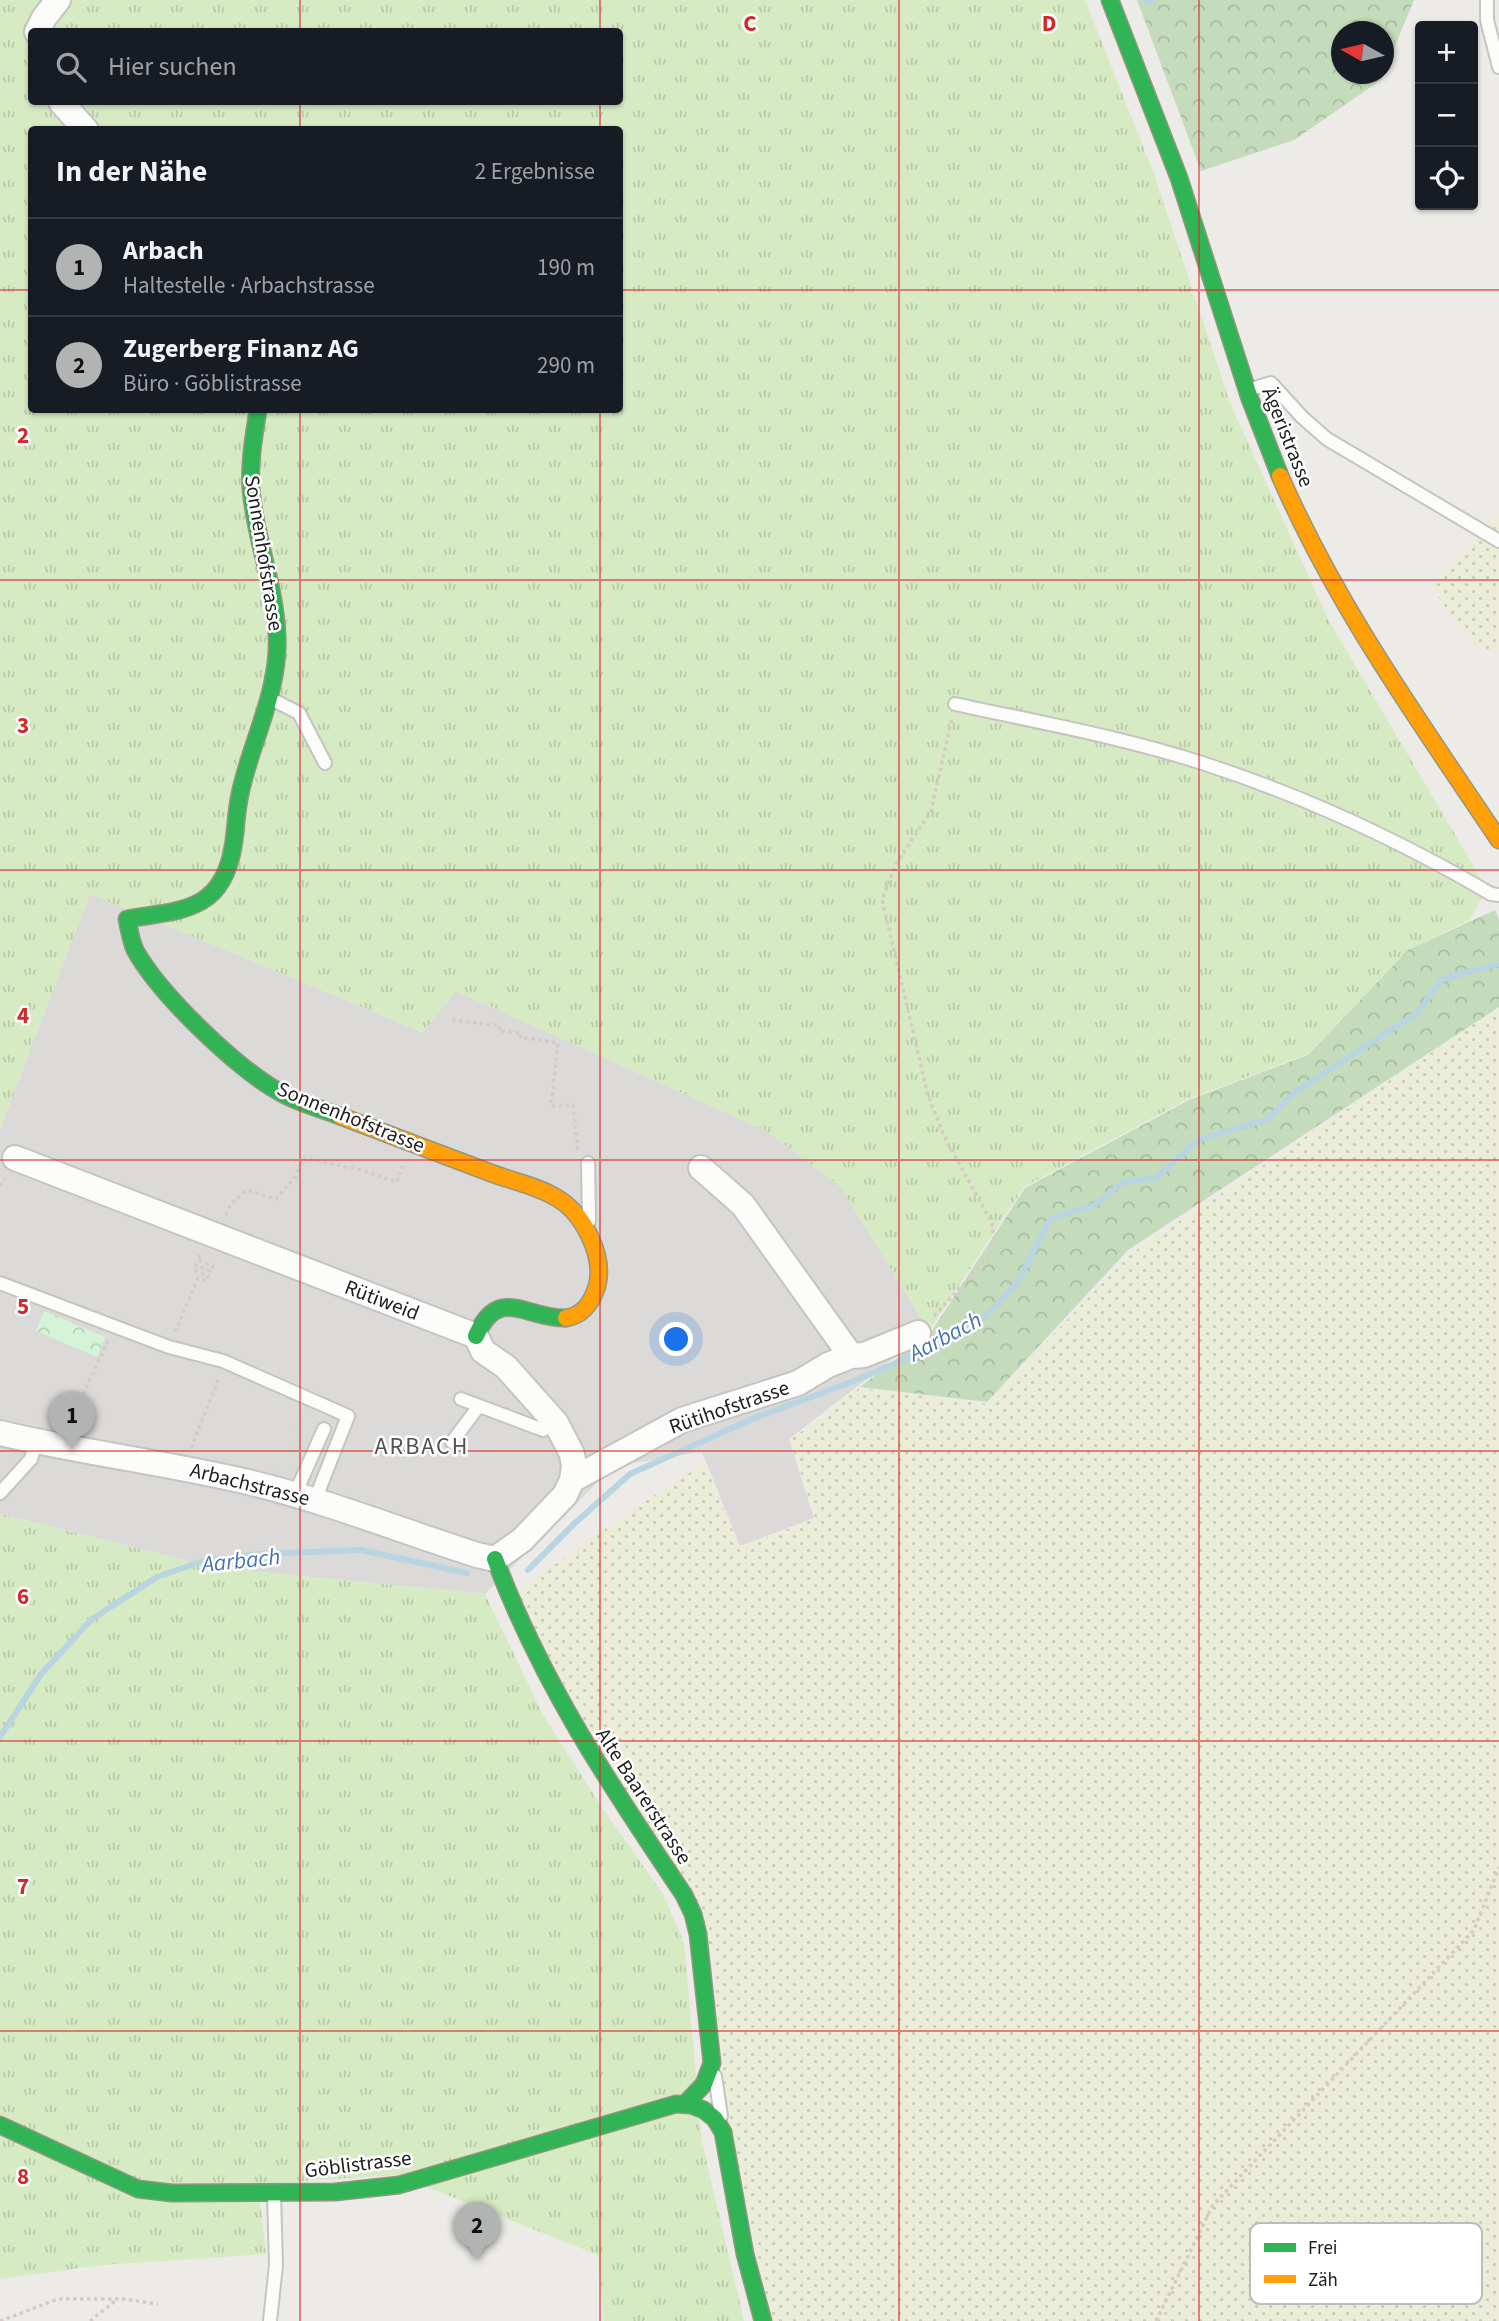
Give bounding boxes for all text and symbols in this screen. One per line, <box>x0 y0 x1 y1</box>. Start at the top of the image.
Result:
text: C <box>743 7 757 40</box>
text: D <box>1042 7 1056 40</box>
north arrow <box>1331 21 1394 84</box>
map controls <box>1415 21 1478 210</box>
button: + <box>1415 21 1478 84</box>
search box <box>28 28 623 105</box>
icon: search <box>52 48 90 86</box>
text: Hier suchen <box>108 48 237 85</box>
button: − <box>1415 84 1478 147</box>
button: locate <box>1415 147 1478 210</box>
text: In der Nähe <box>56 150 207 193</box>
text: 2 Ergebnisse <box>475 155 595 188</box>
text: Arbach <box>123 232 204 269</box>
text: 1 <box>73 251 85 284</box>
text: 190 m <box>537 251 595 284</box>
text: Haltestelle · Arbachstrasse <box>123 269 375 302</box>
text: Zugerberg Finanz AG <box>123 330 359 367</box>
text: 2 <box>73 349 85 382</box>
text: 290 m <box>537 349 595 382</box>
text: Büro · Göblistrasse <box>123 367 302 400</box>
street label: Ägeristrasse <box>1254 382 1322 492</box>
text: 2 <box>17 419 29 452</box>
street label: Sonnenhofstrasse <box>237 473 291 633</box>
text: 3 <box>17 709 29 742</box>
text: 4 <box>17 999 29 1032</box>
street label: Sonnenhofstrasse <box>273 1074 429 1160</box>
street label: Rütiweid <box>340 1272 424 1328</box>
text: 5 <box>17 1290 29 1323</box>
water label: Aarbach <box>901 1303 988 1370</box>
your location <box>659 1322 693 1356</box>
street label: Rütihofstrasse <box>665 1372 793 1442</box>
pin: 1 <box>49 1392 95 1450</box>
district label: ARBACH <box>375 1429 469 1464</box>
street label: Arbachstrasse <box>187 1455 313 1513</box>
water label: Aarbach <box>198 1540 282 1581</box>
text: 6 <box>17 1580 29 1613</box>
street label: Alte Baarerstrasse <box>589 1722 699 1870</box>
text: 7 <box>17 1870 29 1903</box>
street label: Göblistrasse <box>303 2143 413 2185</box>
text: 8 <box>17 2160 29 2193</box>
pin: 2 <box>454 2202 500 2260</box>
legend <box>1250 2223 1482 2304</box>
text: Frei <box>1308 2235 1338 2262</box>
text: Zäh <box>1308 2267 1338 2294</box>

